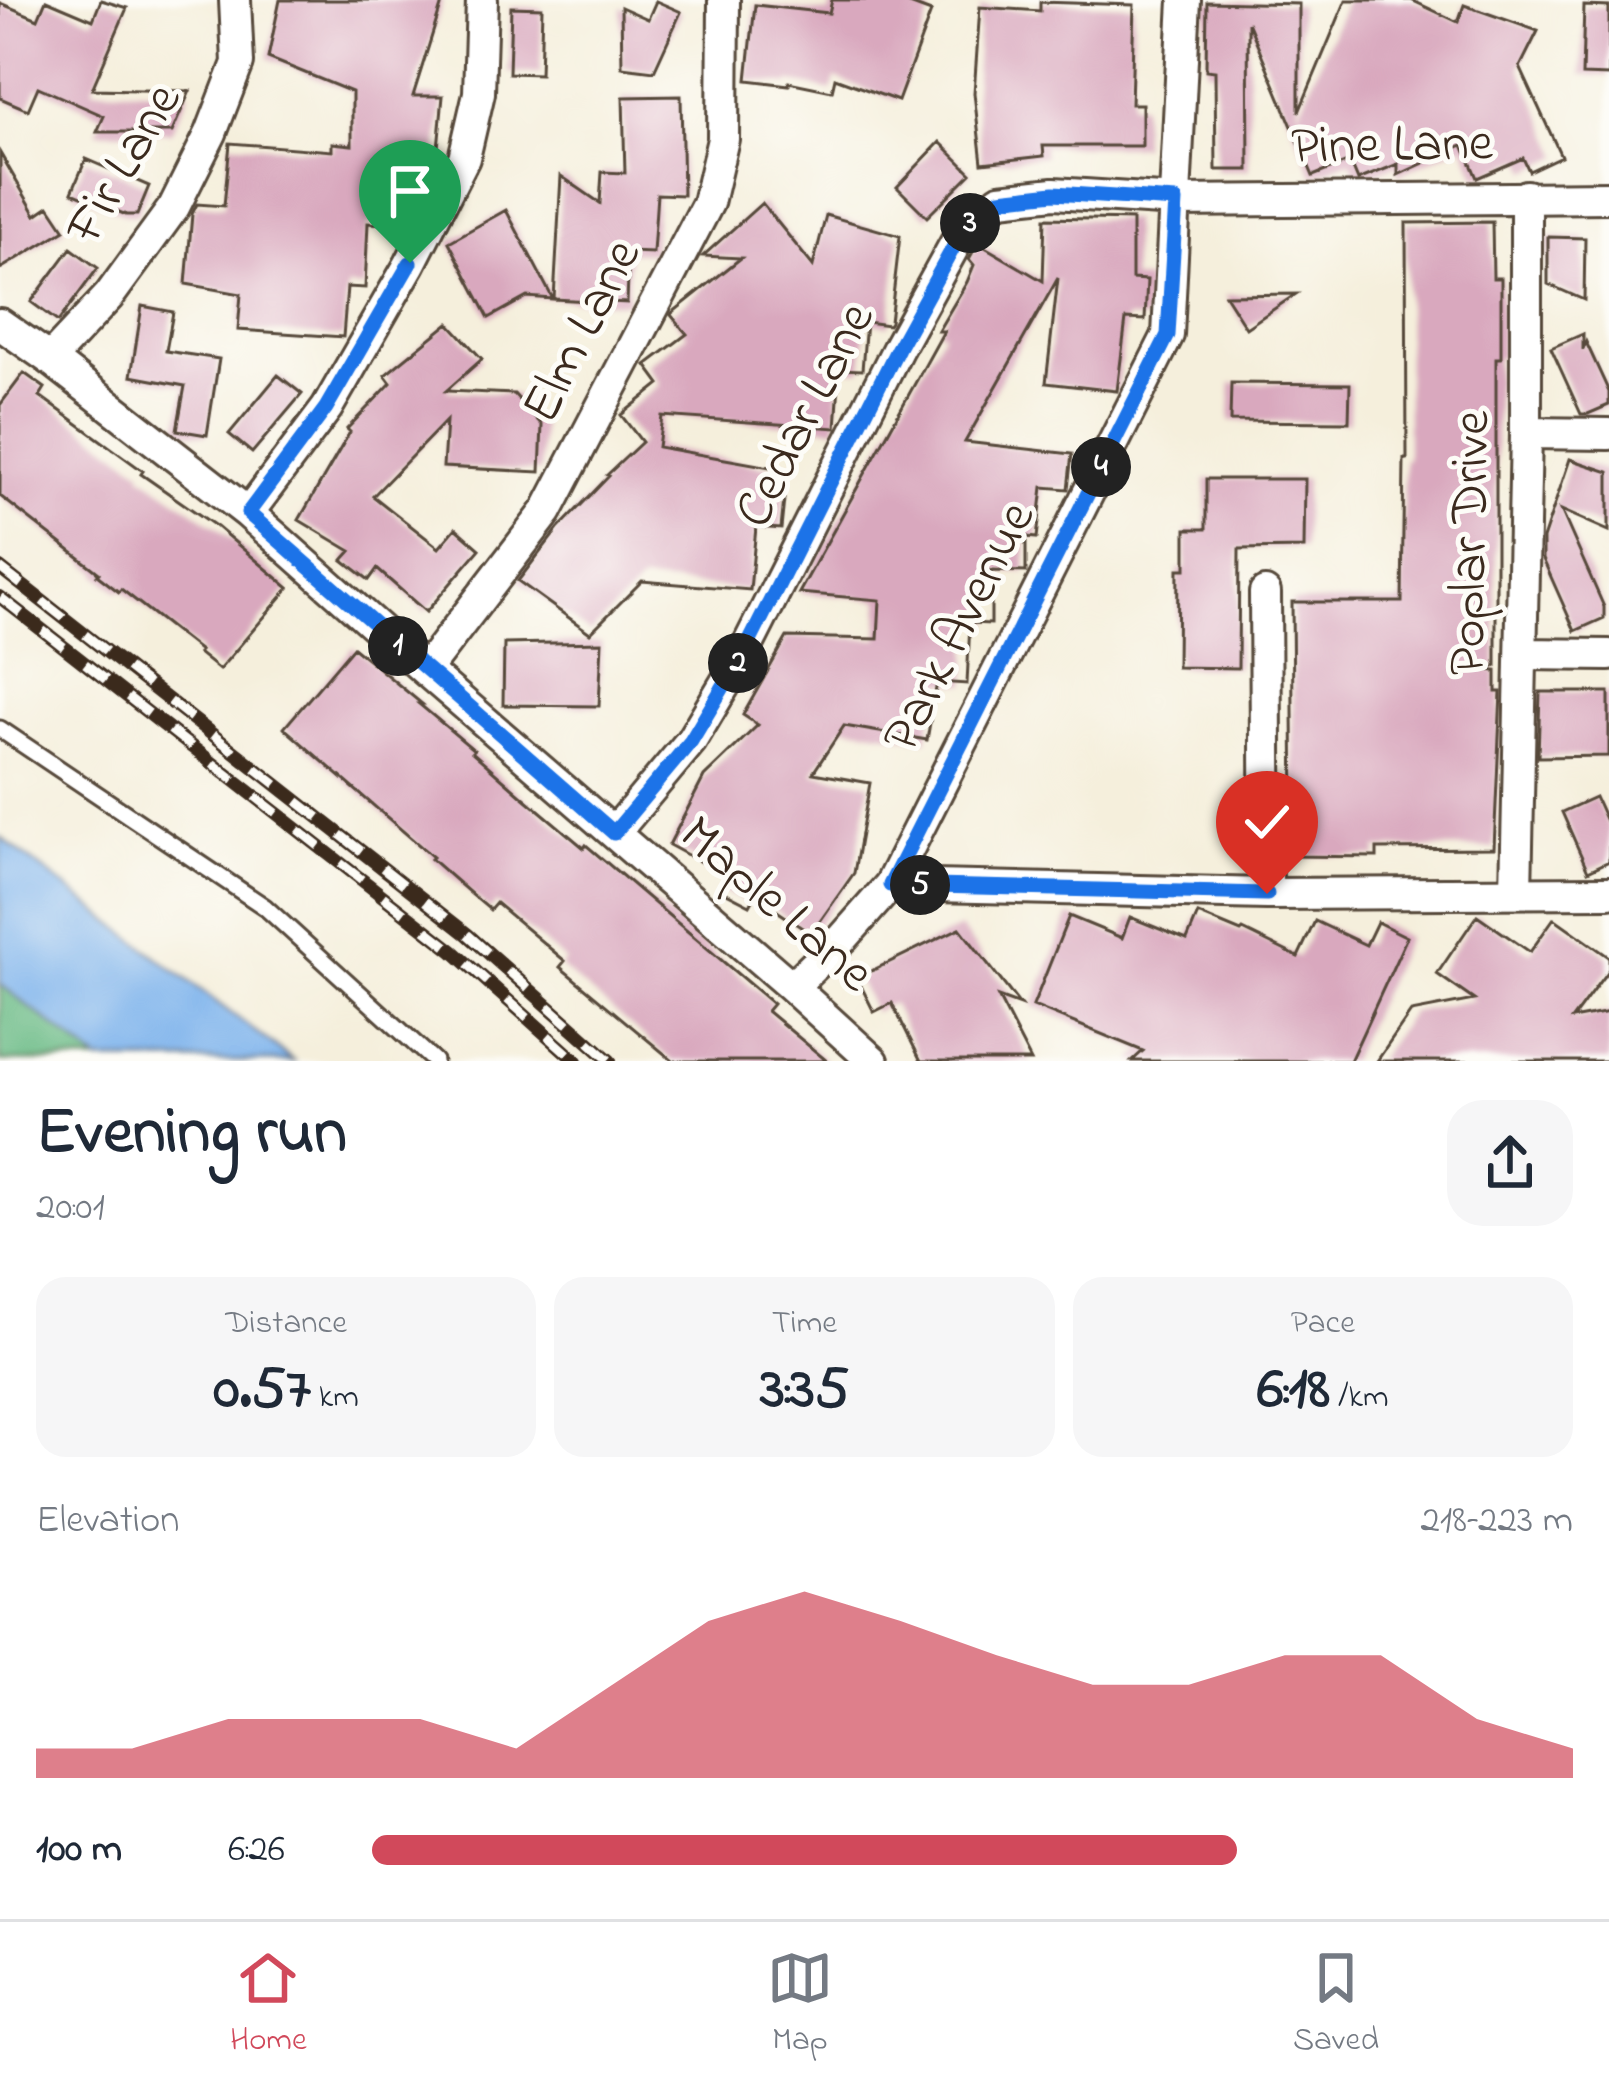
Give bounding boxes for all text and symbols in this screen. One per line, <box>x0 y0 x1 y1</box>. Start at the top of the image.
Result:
street label: Fir Lane <box>47 69 204 262</box>
street label: Pine Lane <box>1290 106 1494 188</box>
pin <box>359 140 461 263</box>
icon: arrive <box>377 158 443 224</box>
pin: 3 <box>940 193 1000 253</box>
text: 3 <box>963 199 977 247</box>
street label: Elm Lane <box>504 226 664 438</box>
street label: Cedar Lane <box>717 289 897 542</box>
street label: Poplar Drive <box>1431 409 1513 676</box>
pin: 4 <box>1071 437 1131 497</box>
text: 4 <box>1094 443 1108 491</box>
street label: Park Avenue <box>864 488 1058 767</box>
pin: 1 <box>368 616 428 676</box>
text: 1 <box>393 622 403 670</box>
pin: 2 <box>708 633 768 693</box>
text: 2 <box>730 639 746 687</box>
pin <box>1216 771 1318 894</box>
icon: check <box>1234 789 1300 855</box>
street label: Maple Lane <box>660 799 890 1014</box>
pin: 5 <box>890 855 950 915</box>
text: 5 <box>911 861 929 909</box>
text: Evening run <box>36 1087 347 1183</box>
button: share <box>1447 1100 1573 1226</box>
text: 20:01 <box>36 1180 105 1237</box>
text: Distance <box>225 1300 347 1348</box>
text: Time <box>772 1300 837 1348</box>
text: Pace <box>1291 1300 1355 1348</box>
text: 0.57 <box>213 1348 311 1435</box>
text: 3:35 <box>760 1348 849 1435</box>
text: 6:18 <box>1257 1348 1330 1435</box>
text: km <box>311 1374 359 1422</box>
text: /km <box>1330 1374 1389 1422</box>
text: Elevation <box>36 1493 179 1550</box>
text: 218–223 m <box>1420 1493 1573 1550</box>
text: 100 m <box>36 1822 122 1879</box>
text: 6:26 <box>228 1822 285 1879</box>
tab: Home <box>230 1945 307 2065</box>
tab: Map <box>767 1945 833 2065</box>
tab: Saved <box>1293 1945 1379 2065</box>

